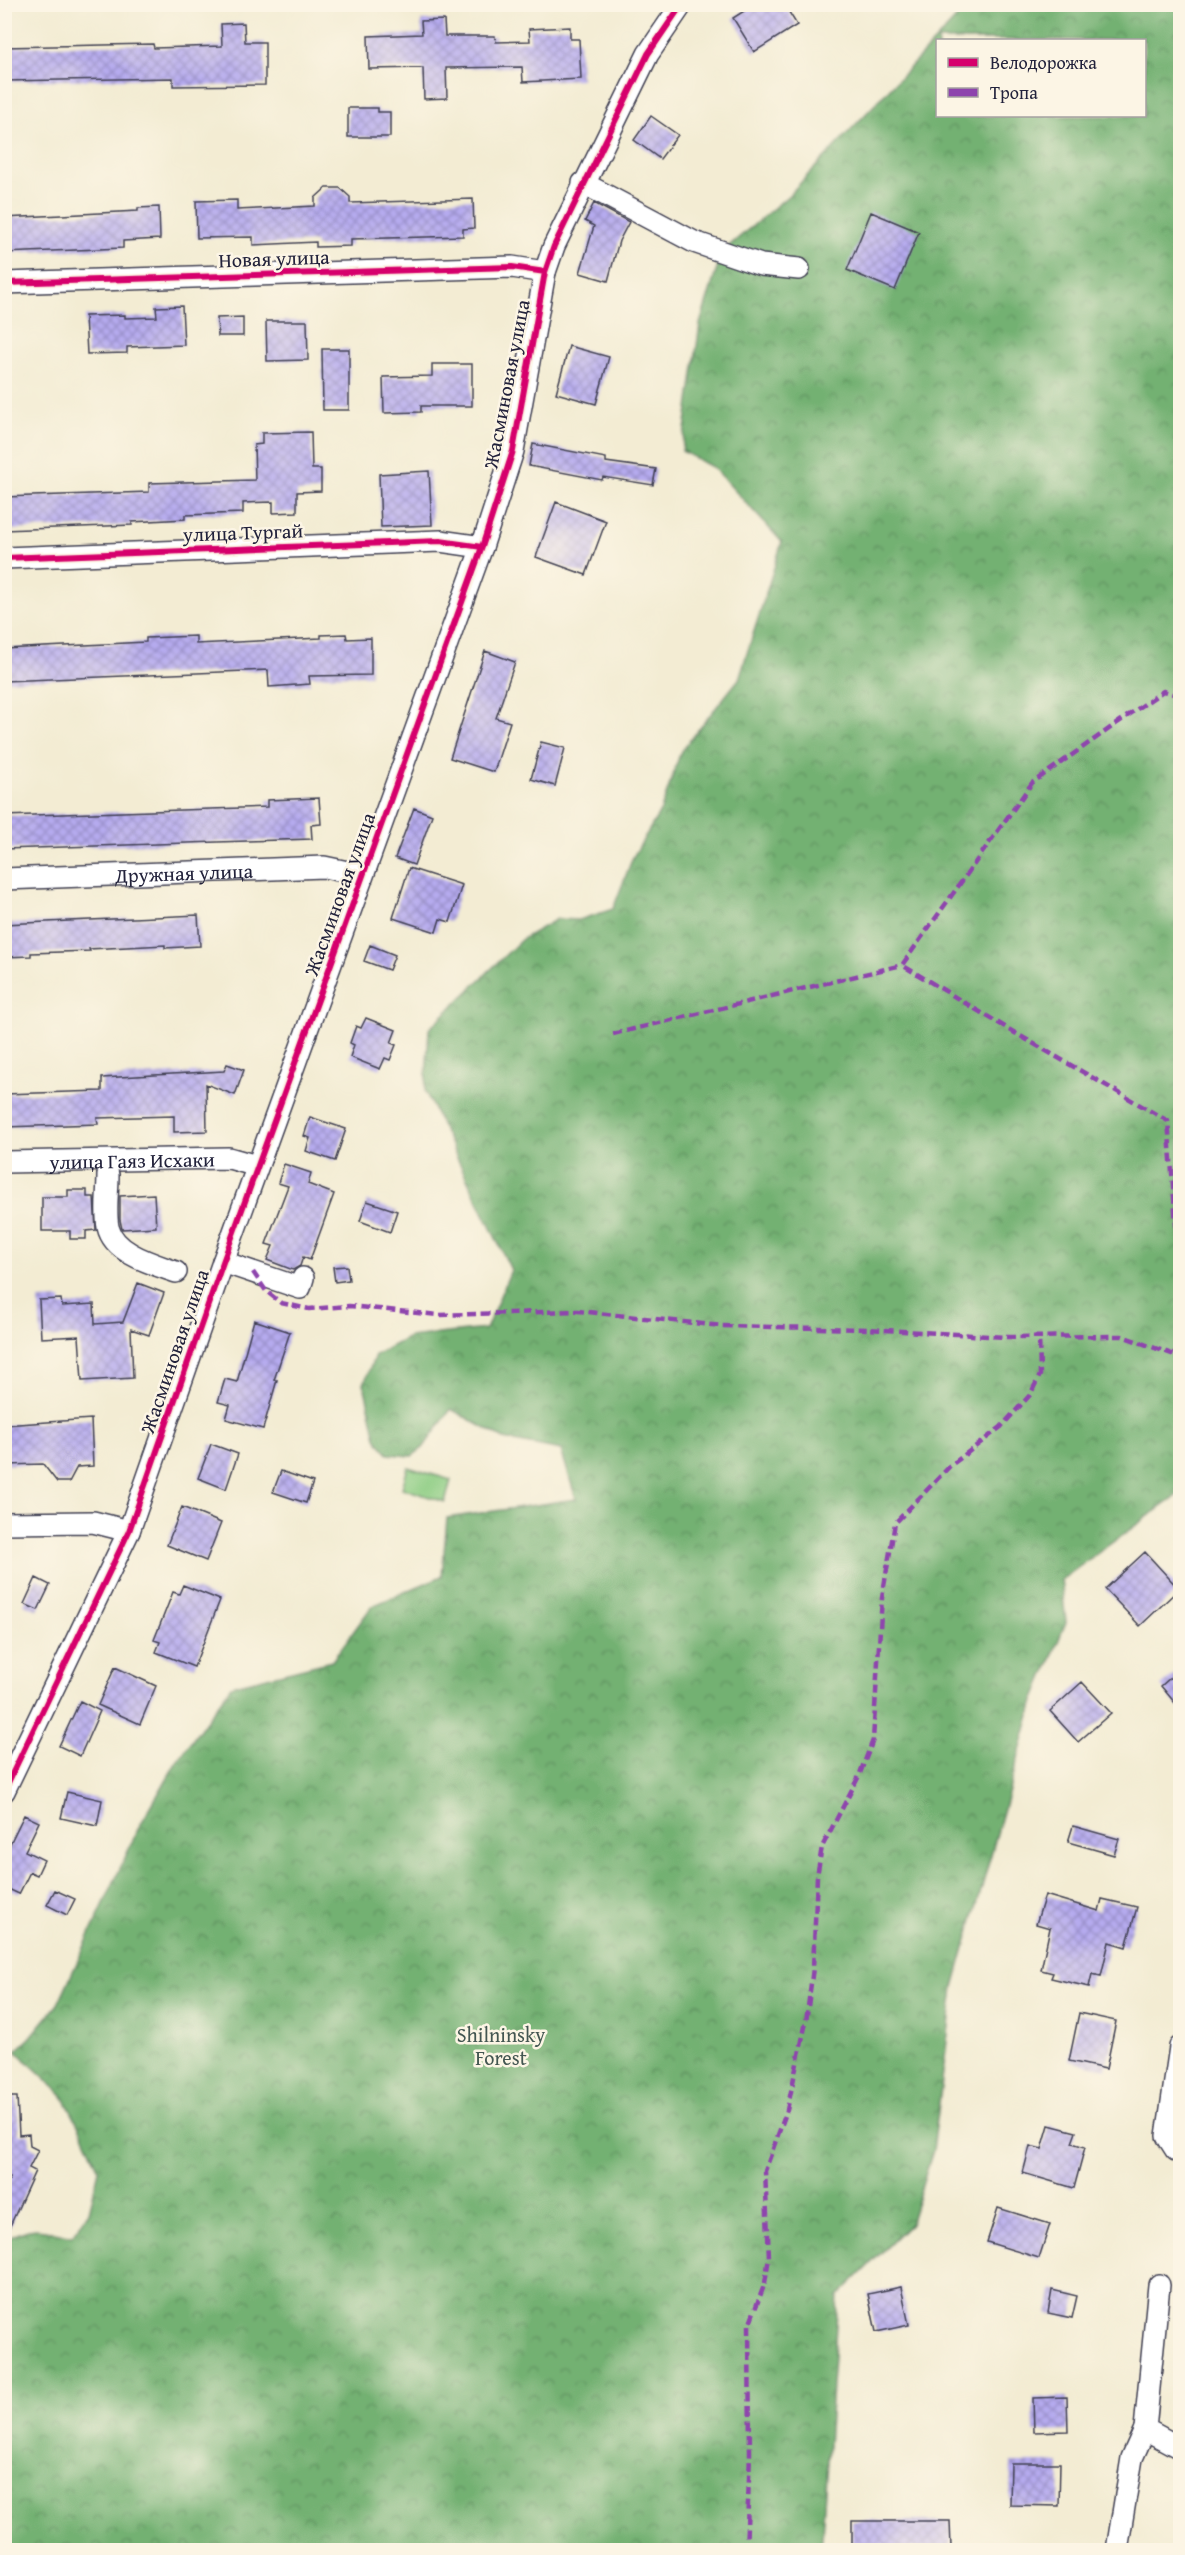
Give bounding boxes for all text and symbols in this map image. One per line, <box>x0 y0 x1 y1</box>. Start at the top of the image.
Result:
legend <box>936 39 1146 117</box>
text: Велодорожка <box>990 49 1097 76</box>
text: Тропа <box>990 79 1038 106</box>
street label: Новая улица <box>218 242 331 274</box>
street label: Жасминовая улица <box>475 296 537 472</box>
street label: улица Тургай <box>181 515 304 549</box>
street label: Жасминовая улица <box>296 808 382 981</box>
street label: Дружная улица <box>113 855 254 889</box>
street label: улица Гаяз Исхаки <box>48 1144 215 1176</box>
street label: Жасминовая улица <box>132 1265 216 1438</box>
park label: Shilninsky Forest <box>457 2020 545 2072</box>

